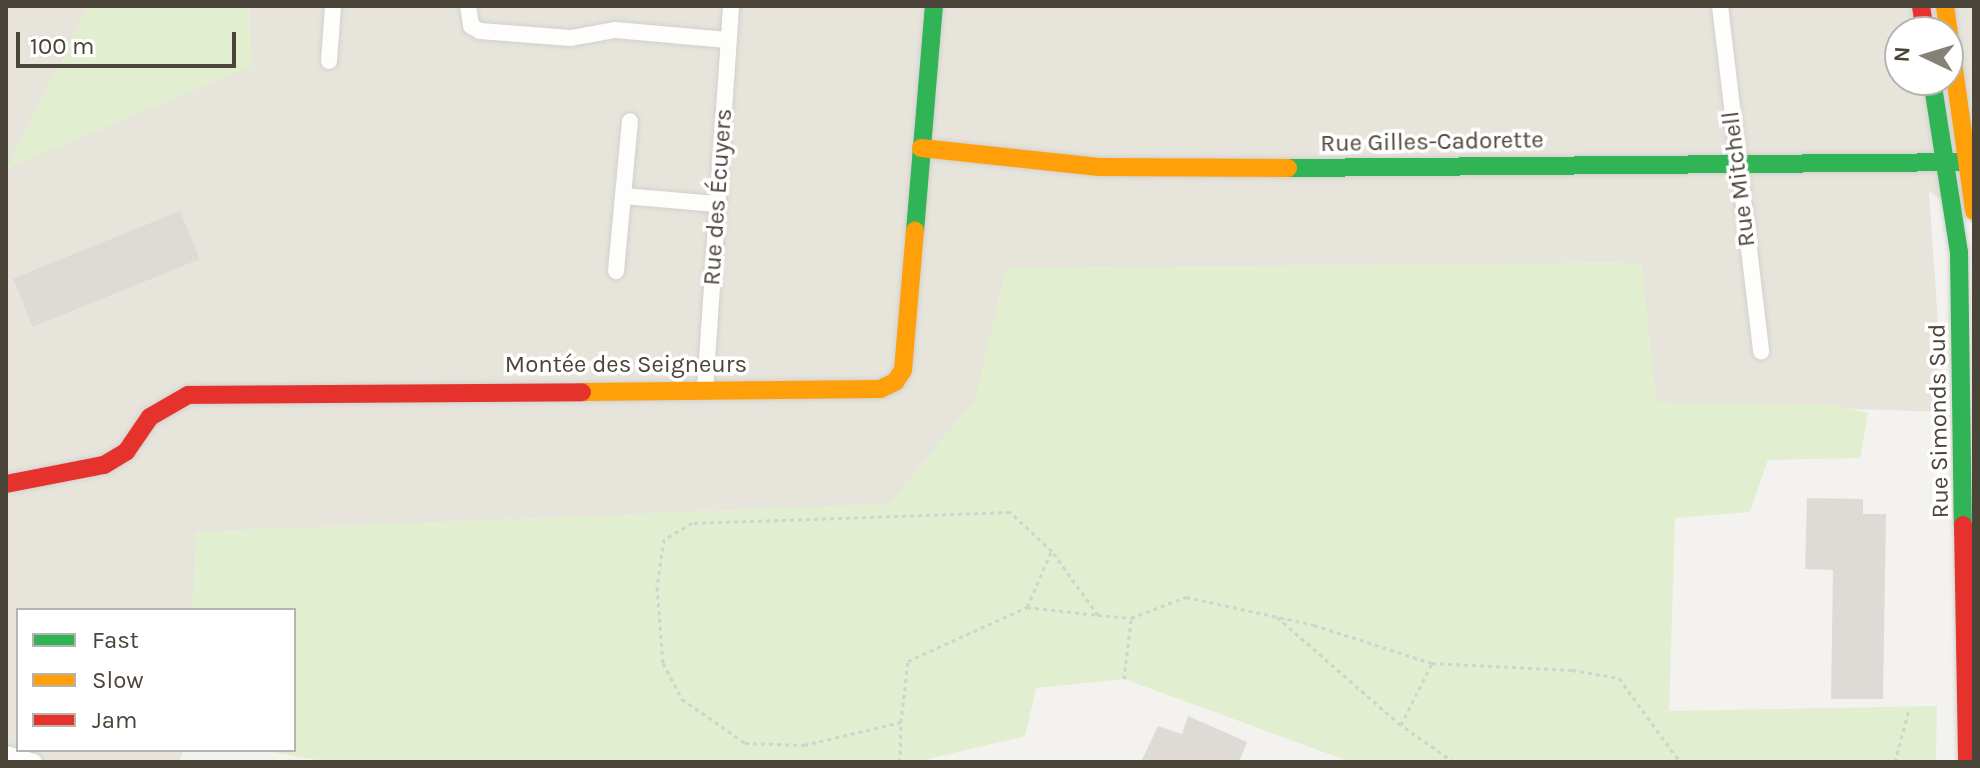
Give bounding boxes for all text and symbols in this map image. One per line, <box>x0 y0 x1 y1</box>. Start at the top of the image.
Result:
scale bar <box>20 16 240 66</box>
north arrow <box>1884 16 1964 96</box>
text: 100 m <box>30 32 95 60</box>
text: N <box>1889 46 1916 63</box>
street label: Rue des Écuyers <box>697 108 739 286</box>
street label: Rue Mitchell <box>1716 110 1762 248</box>
street label: Rue Gilles-Cadorette <box>1320 126 1544 158</box>
street label: Rue Simonds Sud <box>1923 323 1955 519</box>
street label: Montée des Seigneurs <box>505 351 747 379</box>
legend <box>16 608 296 752</box>
text: Fast <box>92 626 139 654</box>
text: Slow <box>92 666 144 694</box>
text: Jam <box>92 706 137 734</box>

